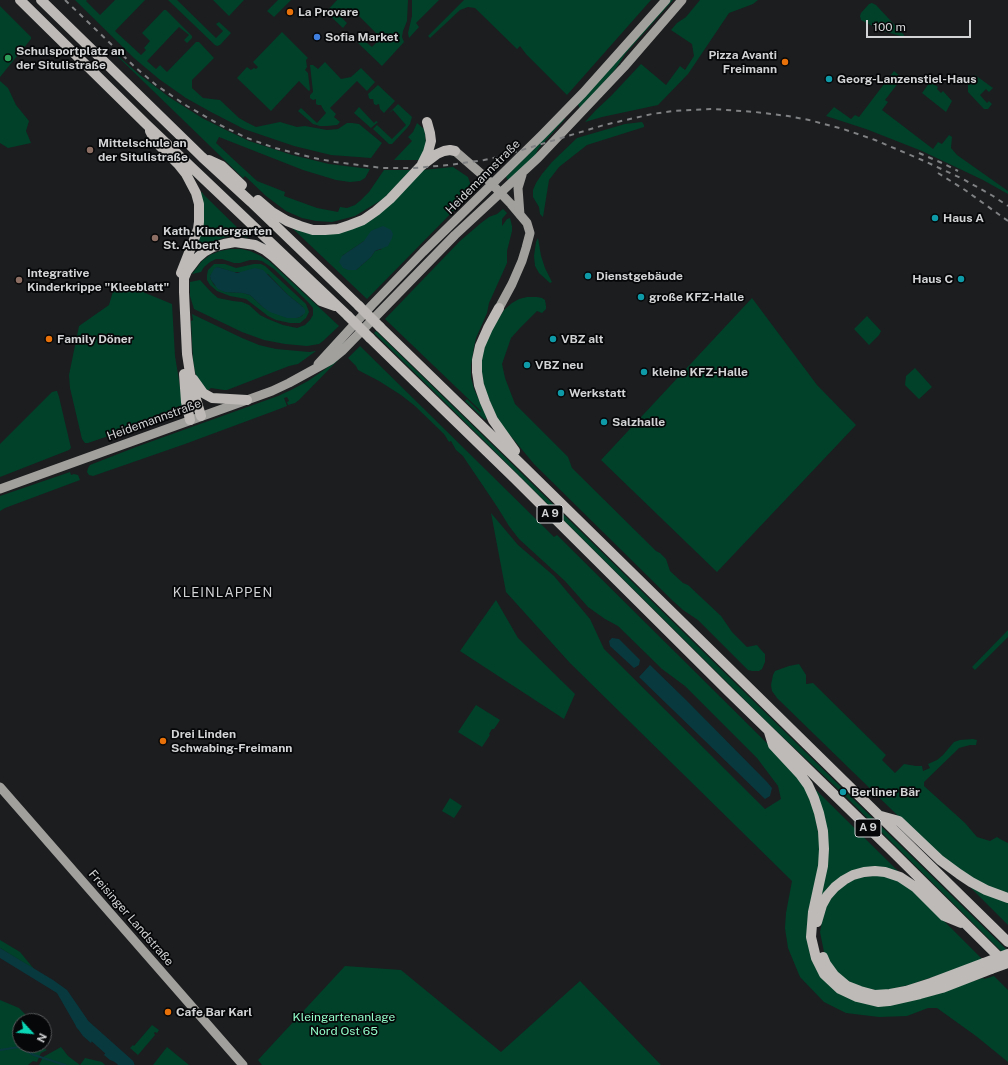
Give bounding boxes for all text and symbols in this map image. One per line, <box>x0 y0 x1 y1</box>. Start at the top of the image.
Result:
place label: La Provare <box>298 5 358 19</box>
marker: La Provare <box>285 7 295 17</box>
scale bar <box>868 12 973 38</box>
text: 100 m <box>873 20 906 34</box>
place label: Sofia Market <box>325 30 399 44</box>
marker: Sofia Market <box>312 32 322 42</box>
place label: Schulsportplatz an der Situlistraße <box>16 44 125 72</box>
place label: Pizza Avanti Freimann <box>708 48 777 76</box>
marker: Schulsportplatz an der Situlistraße <box>3 53 13 63</box>
marker: Pizza Avanti Freimann <box>780 57 790 67</box>
place label: Georg-Lanzenstiel-Haus <box>837 72 977 86</box>
marker: Georg-Lanzenstiel-Haus <box>824 74 834 84</box>
place label: Mittelschule an der Situlistraße <box>98 136 188 164</box>
street label: Heidemannstraße <box>443 137 523 217</box>
marker: Mittelschule an der Situlistraße <box>85 145 95 155</box>
place label: Haus A <box>943 211 984 225</box>
marker: Haus A <box>930 213 940 223</box>
place label: Kath. Kindergarten St. Albert <box>163 224 272 252</box>
marker: Kath. Kindergarten St. Albert <box>150 233 160 243</box>
place label: Integrative Kinderkrippe "Kleeblatt" <box>27 266 169 294</box>
place label: Dienstgebäude <box>596 269 683 283</box>
marker: Dienstgebäude <box>583 271 593 281</box>
place label: Haus C <box>912 272 953 286</box>
marker: Haus C <box>956 274 966 284</box>
marker: Integrative Kinderkrippe "Kleeblatt" <box>14 275 24 285</box>
place label: große KFZ-Halle <box>649 290 744 304</box>
marker: große KFZ-Halle <box>636 292 646 302</box>
place label: Family Döner <box>57 332 133 346</box>
place label: VBZ alt <box>561 332 603 346</box>
marker: Family Döner <box>44 334 54 344</box>
marker: VBZ alt <box>548 334 558 344</box>
place label: VBZ neu <box>535 358 583 372</box>
marker: VBZ neu <box>522 360 532 370</box>
place label: kleine KFZ-Halle <box>652 365 748 379</box>
marker: kleine KFZ-Halle <box>639 367 649 377</box>
place label: Werkstatt <box>569 386 626 400</box>
marker: Werkstatt <box>556 388 566 398</box>
street label: Heidemannstraße <box>105 396 203 444</box>
place label: Salzhalle <box>612 415 665 429</box>
marker: Salzhalle <box>599 417 609 427</box>
road number: A 9 <box>537 505 563 523</box>
district label: KLEINLAPPEN <box>173 585 273 601</box>
place label: Drei Linden Schwabing-Freimann <box>171 727 292 755</box>
marker: Drei Linden Schwabing-Freimann <box>158 736 168 746</box>
place label: Berliner Bär <box>851 785 920 799</box>
marker: Berliner Bär <box>838 787 848 797</box>
road number: A 9 <box>855 819 881 837</box>
street label: Freisinger Landstraße <box>85 867 177 969</box>
place label: Cafe Bar Karl <box>176 1005 252 1019</box>
marker: Cafe Bar Karl <box>163 1007 173 1017</box>
park label: Kleingartenanlage Nord Ost 65 <box>293 1010 395 1038</box>
north arrow <box>12 1013 52 1053</box>
text: N <box>35 1031 49 1044</box>

